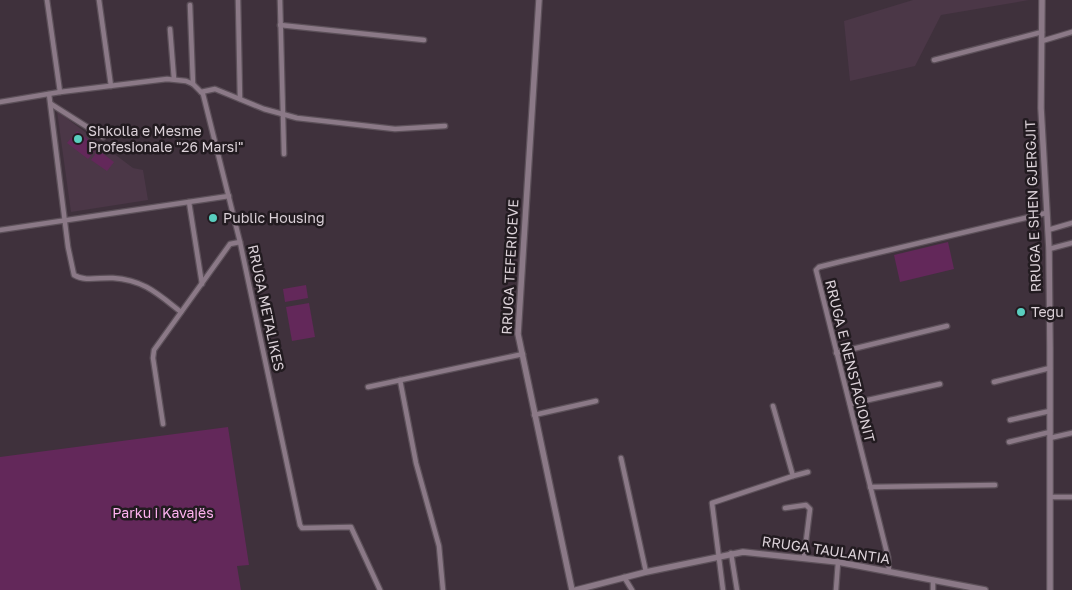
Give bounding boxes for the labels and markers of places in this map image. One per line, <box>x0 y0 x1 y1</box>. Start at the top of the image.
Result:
place label: Shkolla e Mesme Profesionale "26 Marsi" <box>88 122 243 155</box>
marker: Shkolla e Mesme Profesionale "26 Marsi" <box>72 133 84 145</box>
place label: Public Housing <box>223 209 325 226</box>
marker: Public Housing <box>207 212 219 224</box>
place label: Tegu <box>1031 303 1064 320</box>
marker: Tegu <box>1015 306 1027 318</box>

